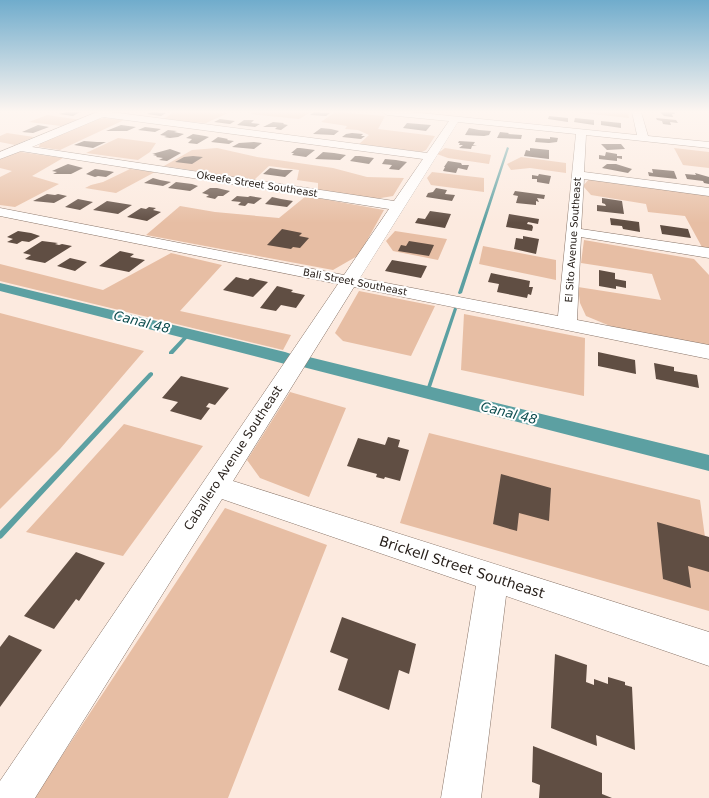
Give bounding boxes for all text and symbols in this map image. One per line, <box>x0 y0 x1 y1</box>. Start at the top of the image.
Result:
street label: Okeefe Street Southeast <box>196 169 318 199</box>
street label: El Sito Avenue Southeast <box>563 177 583 303</box>
street label: Bali Street Southeast <box>302 267 408 298</box>
water label: Canal 48 <box>112 308 172 336</box>
street label: Caballero Avenue Southeast <box>181 383 285 533</box>
water label: Canal 48 <box>479 399 539 427</box>
street label: Brickell Street Southeast <box>377 533 547 602</box>

